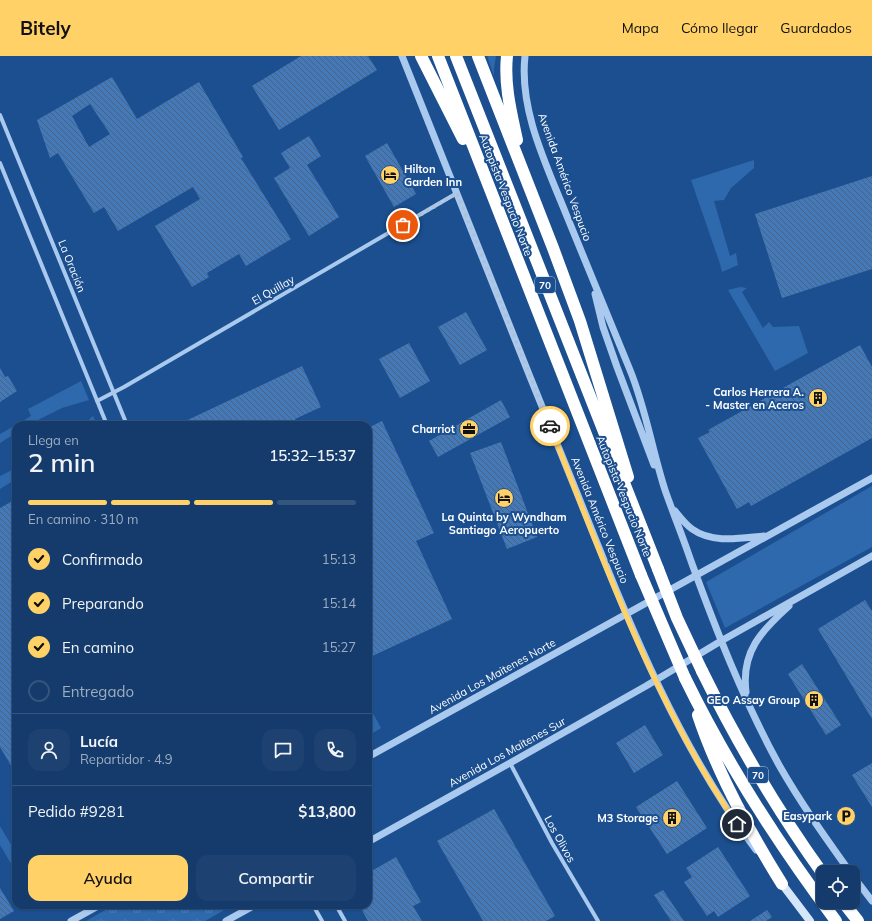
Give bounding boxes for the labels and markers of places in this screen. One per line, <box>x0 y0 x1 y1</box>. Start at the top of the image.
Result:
place label: Hilton Garden Inn <box>404 162 462 189</box>
hotel icon: Hilton Garden Inn <box>379 164 401 186</box>
pin <box>386 208 420 242</box>
place label: Carlos Herrera A. - Master en Aceros <box>705 385 804 412</box>
building icon: Carlos Herrera A. - Master en Aceros <box>807 387 829 409</box>
office icon: Charriot <box>458 418 480 440</box>
place label: Charriot <box>412 422 455 436</box>
hotel icon: La Quinta by Wyndham Santiago Aeropuerto <box>493 487 515 509</box>
place label: La Quinta by Wyndham Santiago Aeropuerto <box>441 510 567 537</box>
building icon: GEO Assay Group <box>803 689 825 711</box>
place label: GEO Assay Group <box>706 693 800 707</box>
parking icon: Easypark <box>835 805 857 827</box>
building icon: M3 Storage <box>661 807 683 829</box>
pin <box>720 807 754 841</box>
place label: Easypark <box>783 809 833 823</box>
place label: M3 Storage <box>597 811 658 825</box>

